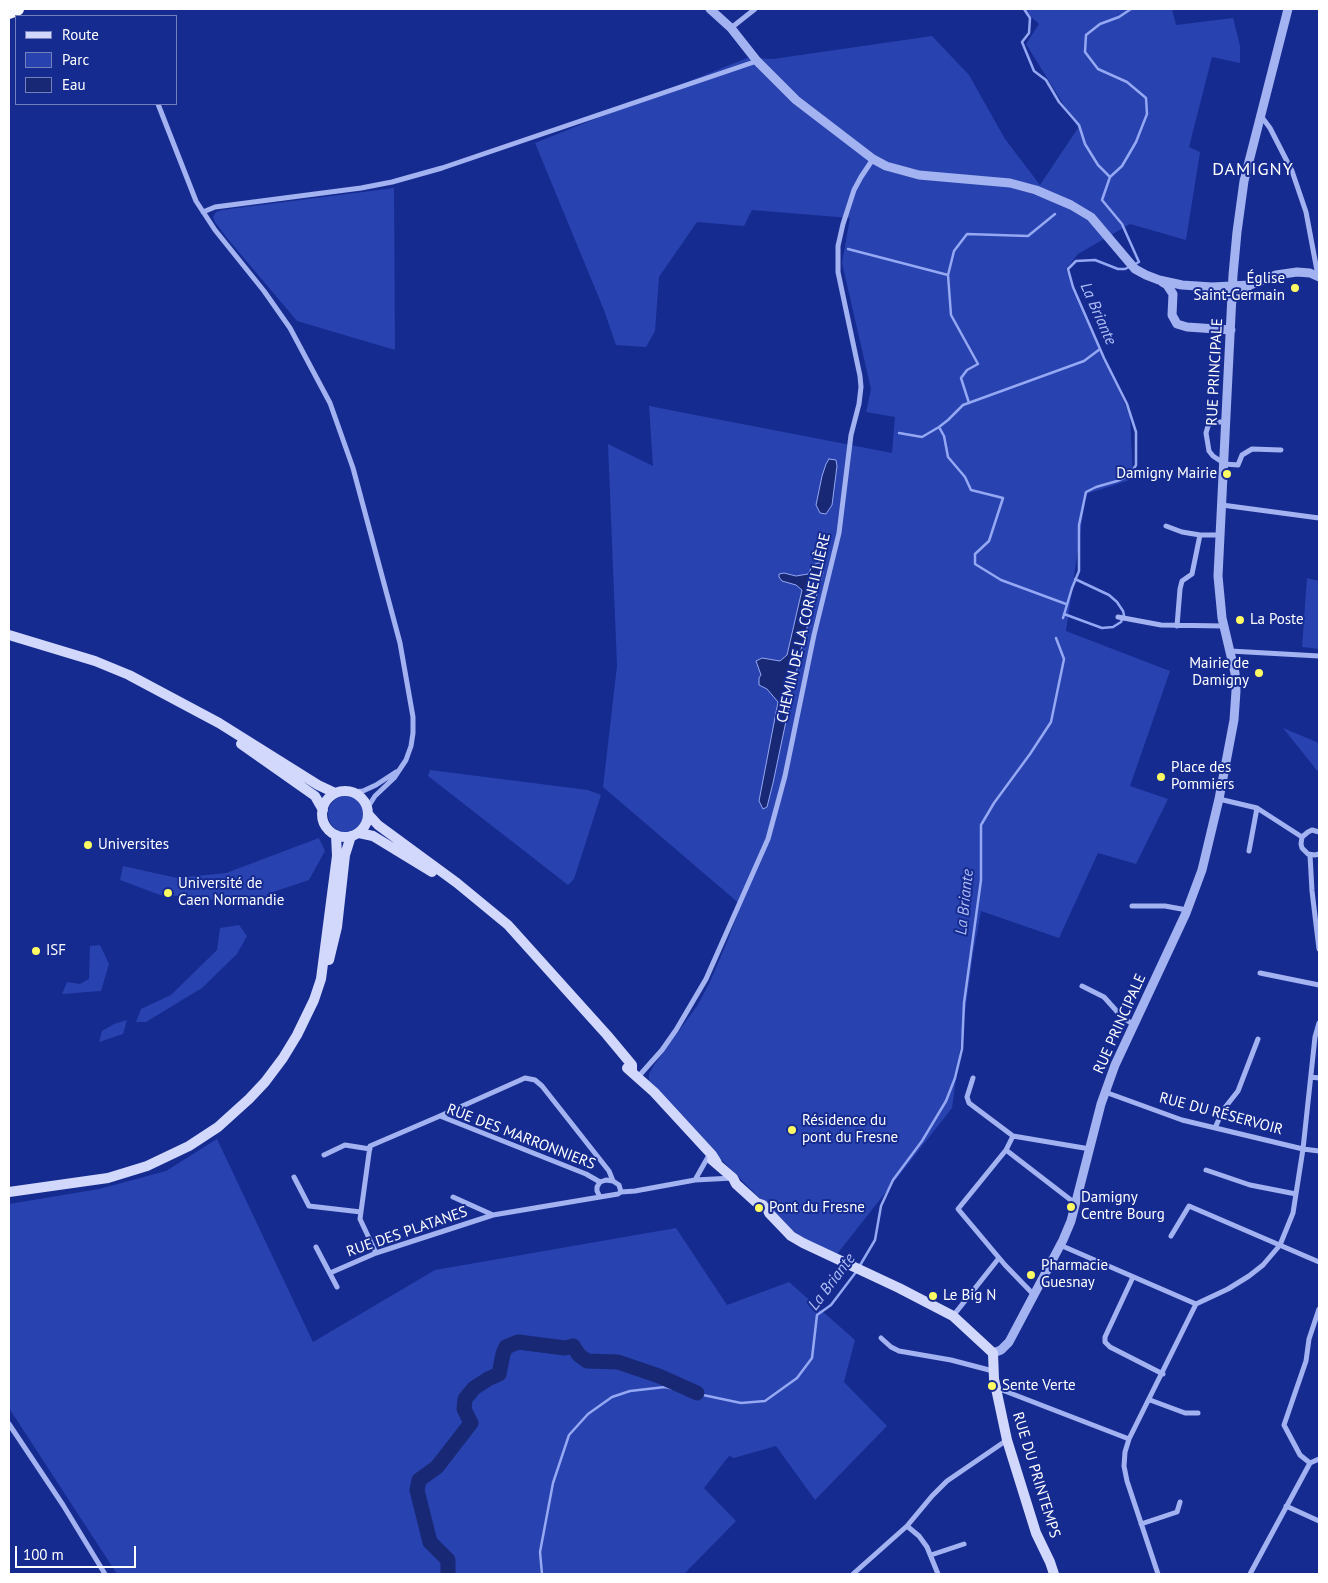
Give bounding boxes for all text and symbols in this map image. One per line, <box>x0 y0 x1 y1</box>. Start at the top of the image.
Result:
legend <box>15 15 178 105</box>
text: Route <box>62 25 99 44</box>
text: Parc <box>62 50 89 69</box>
text: Eau <box>62 75 86 94</box>
district label: DAMIGNY <box>1211 159 1295 181</box>
place label: Église Saint-Germain <box>1194 270 1285 305</box>
water label: La Briante <box>1076 280 1120 348</box>
marker: Église Saint-Germain <box>1289 282 1301 294</box>
street label: RUE PRINCIPALE <box>1203 318 1227 426</box>
place label: Damigny Mairie <box>1116 465 1217 483</box>
marker: Damigny Mairie <box>1221 468 1233 480</box>
street label: CHEMIN DE LA CORNEILLIÈRE <box>773 531 835 725</box>
place label: La Poste <box>1250 611 1304 629</box>
marker: La Poste <box>1234 614 1246 626</box>
place label: Mairie de Damigny <box>1189 655 1249 690</box>
marker: Mairie de Damigny <box>1253 667 1265 679</box>
place label: Place des Pommiers <box>1171 759 1234 794</box>
marker: Place des Pommiers <box>1155 771 1167 783</box>
place label: Universites <box>98 836 169 854</box>
marker: Universites <box>82 839 94 851</box>
water label: La Briante <box>952 868 978 936</box>
place label: Université de Caen Normandie <box>178 875 284 910</box>
marker: Université de Caen Normandie <box>162 887 174 899</box>
place label: ISF <box>46 942 66 960</box>
marker: ISF <box>30 945 42 957</box>
street label: RUE PRINCIPALE <box>1090 971 1150 1077</box>
street label: RUE DU RÉSERVOIR <box>1157 1089 1285 1139</box>
street label: RUE DES MARRONNIERS <box>444 1100 598 1174</box>
place label: Résidence du pont du Fresne <box>802 1112 898 1147</box>
marker: Résidence du pont du Fresne <box>786 1124 798 1136</box>
place label: Damigny Centre Bourg <box>1081 1189 1165 1224</box>
place label: Pont du Fresne <box>769 1199 865 1217</box>
marker: Damigny Centre Bourg <box>1065 1201 1077 1213</box>
marker: Pont du Fresne <box>753 1202 765 1214</box>
street label: RUE DES PLATANES <box>344 1203 470 1261</box>
water label: La Briante <box>804 1250 860 1314</box>
place label: Pharmacie Guesnay <box>1041 1257 1108 1292</box>
marker: Pharmacie Guesnay <box>1025 1269 1037 1281</box>
place label: Le Big N <box>943 1287 996 1305</box>
marker: Le Big N <box>927 1290 939 1302</box>
place label: Sente Verte <box>1002 1377 1076 1395</box>
marker: Sente Verte <box>986 1380 998 1392</box>
street label: RUE DU PRINTEMPS <box>1008 1410 1064 1540</box>
scale bar <box>18 1536 139 1568</box>
text: 100 m <box>23 1545 64 1564</box>

